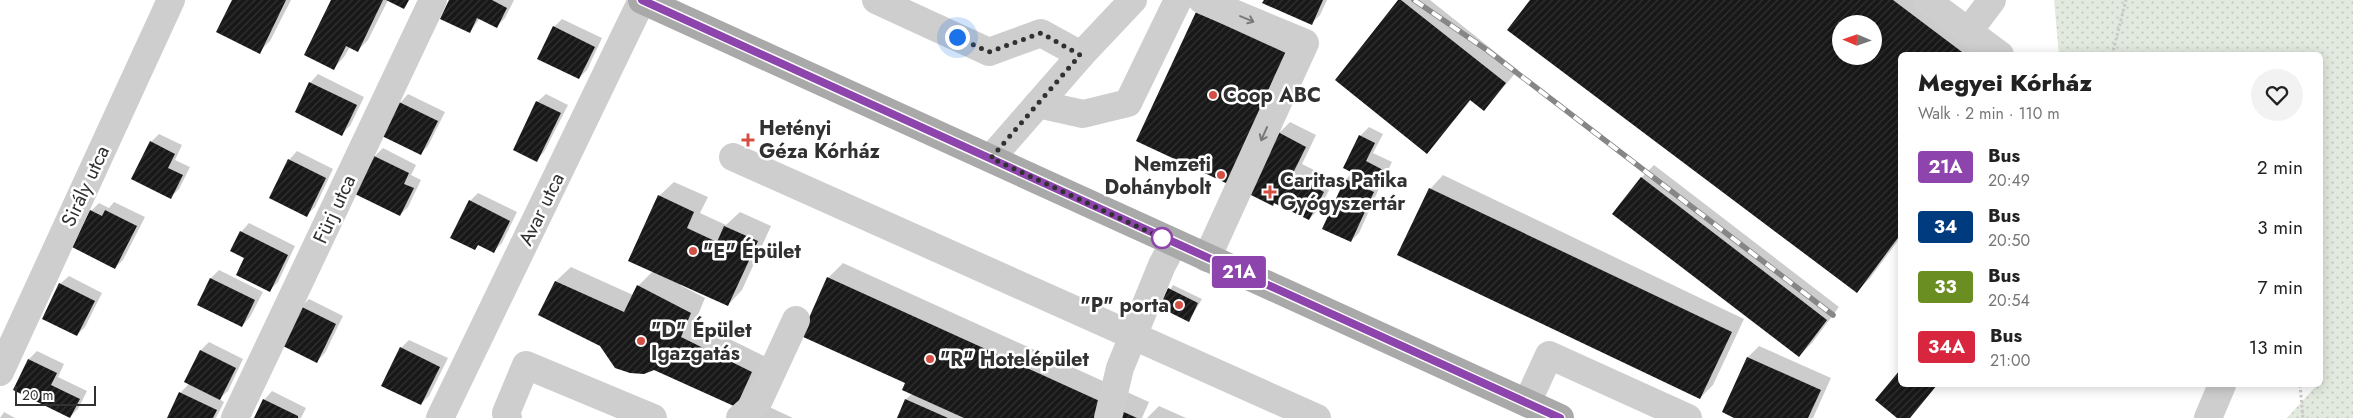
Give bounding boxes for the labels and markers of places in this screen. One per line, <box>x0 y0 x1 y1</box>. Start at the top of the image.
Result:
place label: Coop ABC <box>1223 81 1321 110</box>
marker: Coop ABC <box>1207 89 1219 101</box>
place label: Hetényi Géza Kórház <box>759 114 881 166</box>
marker: Hetényi Géza Kórház <box>741 133 755 147</box>
place label: Nemzeti Dohánybolt <box>1105 150 1212 202</box>
place label: Caritas Patika Gyógyszertár <box>1280 166 1408 218</box>
marker: Nemzeti Dohánybolt <box>1215 169 1227 181</box>
marker: Caritas Patika Gyógyszertár <box>1264 186 1276 198</box>
unlabelled marker <box>1151 227 1173 249</box>
place label: "E" Épület <box>703 236 802 266</box>
marker: "E" Épület <box>687 245 699 257</box>
place label: "P" porta <box>1080 291 1169 320</box>
marker: "P" porta <box>1173 299 1185 311</box>
place label: "D" Épület Igazgatás <box>651 315 752 368</box>
marker: "D" Épület Igazgatás <box>635 335 647 347</box>
place label: "R" Hotelépület <box>940 345 1090 374</box>
marker: "R" Hotelépület <box>924 353 936 365</box>

